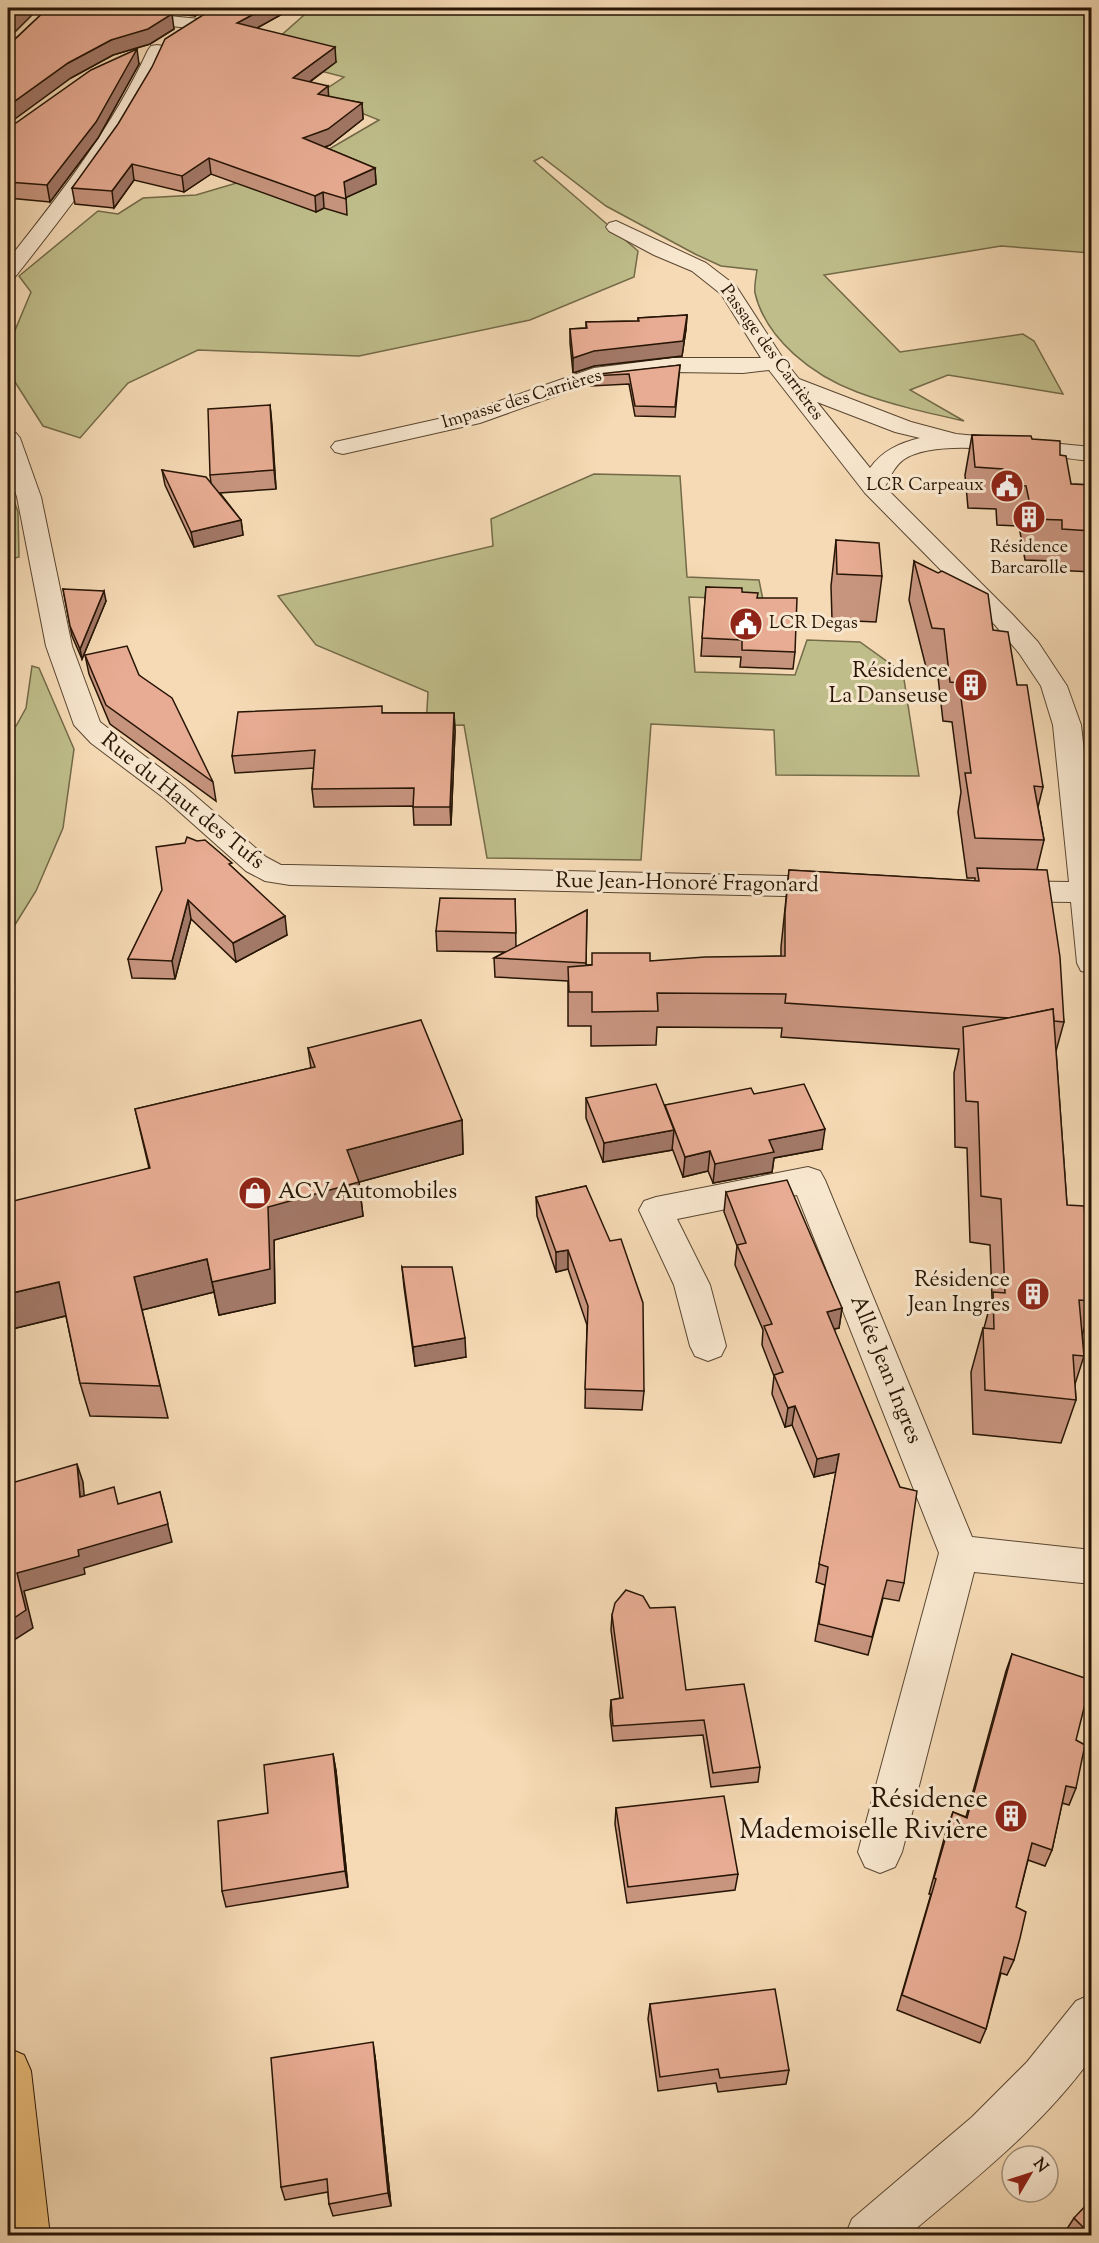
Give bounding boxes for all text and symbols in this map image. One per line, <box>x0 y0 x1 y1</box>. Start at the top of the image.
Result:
street label: Passage des Carrières <box>713 280 829 426</box>
street label: Impasse des Carrières <box>439 363 605 437</box>
public building icon: LCR Carpeaux <box>989 468 1025 504</box>
place label: LCR Carpeaux <box>866 473 984 499</box>
building icon: Résidence Barcarolle <box>1011 499 1047 535</box>
place label: Résidence Barcarolle <box>990 535 1068 582</box>
public building icon: LCR Degas <box>728 606 764 642</box>
place label: LCR Degas <box>769 611 858 637</box>
place label: Résidence La Danseuse <box>829 656 948 713</box>
building icon: Résidence La Danseuse <box>953 667 989 703</box>
street label: Rue du Haut des Tufs <box>93 726 271 878</box>
street label: Rue Jean-Honoré Fragonard <box>555 866 819 902</box>
shop icon: ACV Automobiles <box>237 1175 273 1211</box>
place label: ACV Automobiles <box>278 1177 457 1209</box>
place label: Résidence Jean Ingres <box>907 1265 1010 1322</box>
building icon: Résidence Jean Ingres <box>1015 1276 1051 1312</box>
street label: Allée Jean Ingres <box>841 1291 929 1449</box>
place label: Résidence Mademoiselle Rivière <box>739 1781 988 1851</box>
building icon: Résidence Mademoiselle Rivière <box>993 1798 1029 1834</box>
north arrow <box>1000 2144 1060 2204</box>
text: N <box>1027 2154 1053 2179</box>

